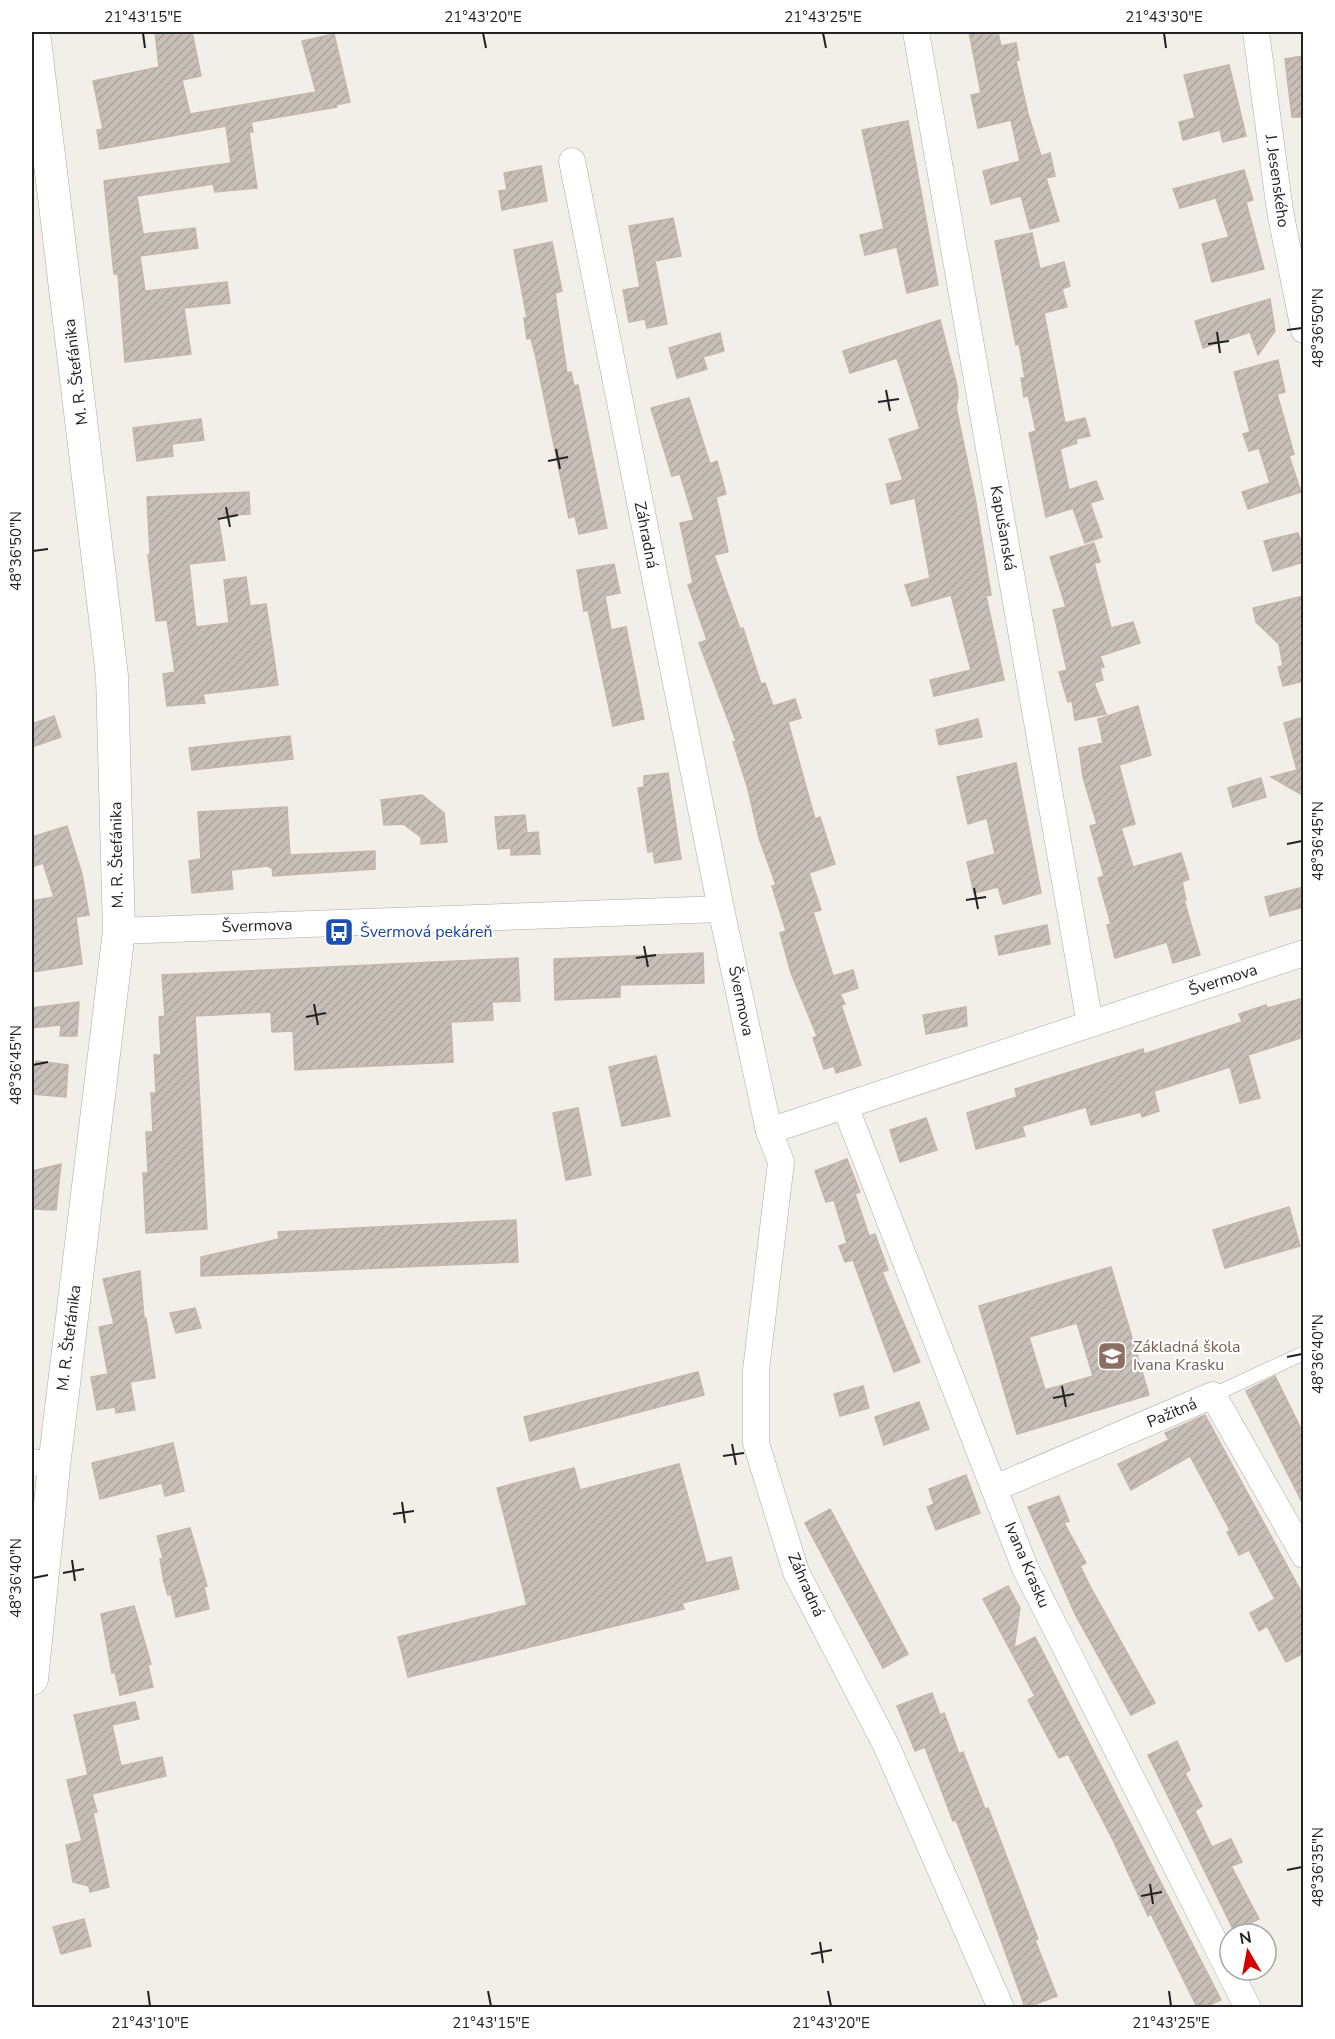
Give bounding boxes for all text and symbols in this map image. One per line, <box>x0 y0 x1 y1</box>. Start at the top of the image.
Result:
text: 21°43'15"E <box>104 7 182 27</box>
text: 21°43'20"E <box>444 7 522 27</box>
text: 21°43'25"E <box>784 7 862 27</box>
text: 21°43'30"E <box>1125 7 1203 27</box>
street label: J. Jesenského <box>1259 132 1294 229</box>
text: 48°36'50"N <box>1308 288 1328 368</box>
street label: M. R. Štefánika <box>59 318 93 426</box>
street label: Kapušanská <box>985 484 1021 572</box>
street label: Záhradná <box>629 500 663 570</box>
text: 48°36'50"N <box>6 511 26 591</box>
street label: M. R. Štefánika <box>105 801 129 909</box>
text: 48°36'45"N <box>1308 801 1328 881</box>
street label: Švermova <box>221 914 293 938</box>
bus stop icon: Švermová pekáreň <box>323 916 355 948</box>
place label: Švermová pekáreň <box>360 921 493 943</box>
street label: Švermova <box>1186 959 1260 1001</box>
street label: Švermova <box>723 964 759 1038</box>
text: 48°36'45"N <box>6 1025 26 1105</box>
street label: M. R. Štefánika <box>52 1284 86 1392</box>
text: 48°36'40"N <box>1308 1314 1328 1394</box>
place label: Základná škola Ivana Krasku <box>1133 1336 1241 1376</box>
school or university icon: Základná škola Ivana Krasku <box>1096 1340 1128 1372</box>
street label: Pažitná <box>1144 1393 1200 1433</box>
street label: Ivana Krasku <box>999 1519 1055 1611</box>
text: 48°36'40"N <box>6 1538 26 1618</box>
street label: Záhradná <box>782 1550 830 1620</box>
text: 48°36'35"N <box>1308 1827 1328 1907</box>
north arrow <box>1218 1922 1278 1982</box>
text: N <box>1238 1926 1253 1950</box>
text: 21°43'10"E <box>111 2013 189 2033</box>
text: 21°43'15"E <box>452 2013 530 2033</box>
text: 21°43'20"E <box>792 2013 870 2033</box>
text: 21°43'25"E <box>1132 2013 1210 2033</box>

